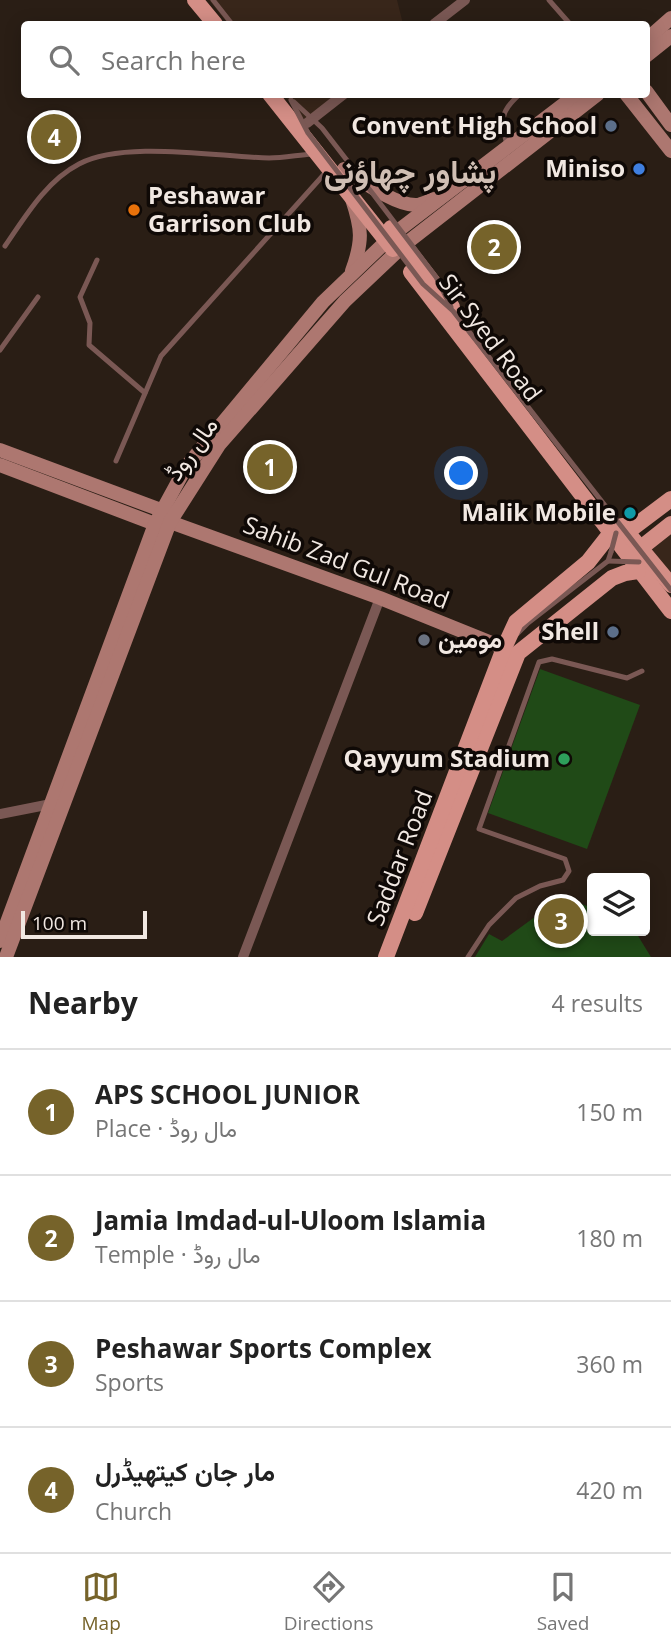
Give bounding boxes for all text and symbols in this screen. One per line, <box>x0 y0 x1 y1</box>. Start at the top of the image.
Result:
search box <box>21 21 650 98</box>
icon: search <box>45 41 83 79</box>
text: Search here <box>101 42 246 78</box>
place label: Convent High School <box>351 108 597 141</box>
pin: 4 <box>31 111 77 163</box>
marker: Convent High School <box>603 118 619 134</box>
district label: پشاور چھاؤنی <box>324 149 496 194</box>
place label: Miniso <box>545 151 625 184</box>
marker: Miniso <box>631 161 647 177</box>
place label: Peshawar Garrison Club <box>148 178 311 239</box>
marker: Peshawar Garrison Club <box>126 202 142 218</box>
pin: 2 <box>471 221 517 273</box>
street label: Sir Syed Road <box>432 266 550 408</box>
street label: مال روڈ <box>157 410 225 487</box>
pin: 1 <box>247 441 293 493</box>
your location <box>444 456 478 490</box>
place label: Malik Mobile <box>462 495 616 528</box>
marker: Malik Mobile <box>622 505 638 521</box>
street label: Sahib Zad Gul Road <box>239 507 454 616</box>
place label: Shell <box>541 614 599 647</box>
place label: مومین <box>438 622 502 655</box>
marker: Shell <box>605 624 621 640</box>
marker: مومین <box>416 632 432 648</box>
place label: Qayyum Stadium <box>344 741 550 774</box>
marker: Qayyum Stadium <box>556 751 572 767</box>
street label: Saddar Road <box>358 785 440 930</box>
map controls <box>587 873 650 936</box>
button: layers <box>587 873 650 936</box>
pin: 3 <box>538 895 584 947</box>
scale bar <box>21 908 147 940</box>
text: 100 m <box>32 910 87 936</box>
text: Nearby <box>28 982 138 1023</box>
text: 4 results <box>552 987 643 1019</box>
text: APS SCHOOL JUNIOR <box>95 1076 360 1112</box>
text: 1 <box>44 1096 58 1128</box>
text: 150 m <box>576 1096 643 1128</box>
text: Place · مال روڈ <box>95 1112 237 1144</box>
text: Jamia Imdad-ul-Uloom Islamia <box>95 1202 486 1238</box>
text: 2 <box>44 1222 58 1254</box>
text: 180 m <box>576 1222 643 1254</box>
text: Temple · مال روڈ <box>95 1238 260 1270</box>
text: Peshawar Sports Complex <box>95 1330 432 1366</box>
text: 3 <box>44 1348 58 1380</box>
text: 360 m <box>576 1348 643 1380</box>
text: Sports <box>95 1366 164 1398</box>
text: مار جان کیتھیڈرل <box>95 1453 275 1489</box>
text: 4 <box>44 1474 58 1506</box>
text: 420 m <box>576 1474 643 1506</box>
text: Church <box>95 1495 172 1527</box>
tab: Map <box>82 1568 121 1636</box>
tab: Directions <box>284 1568 374 1636</box>
tab: Saved <box>537 1568 589 1636</box>

